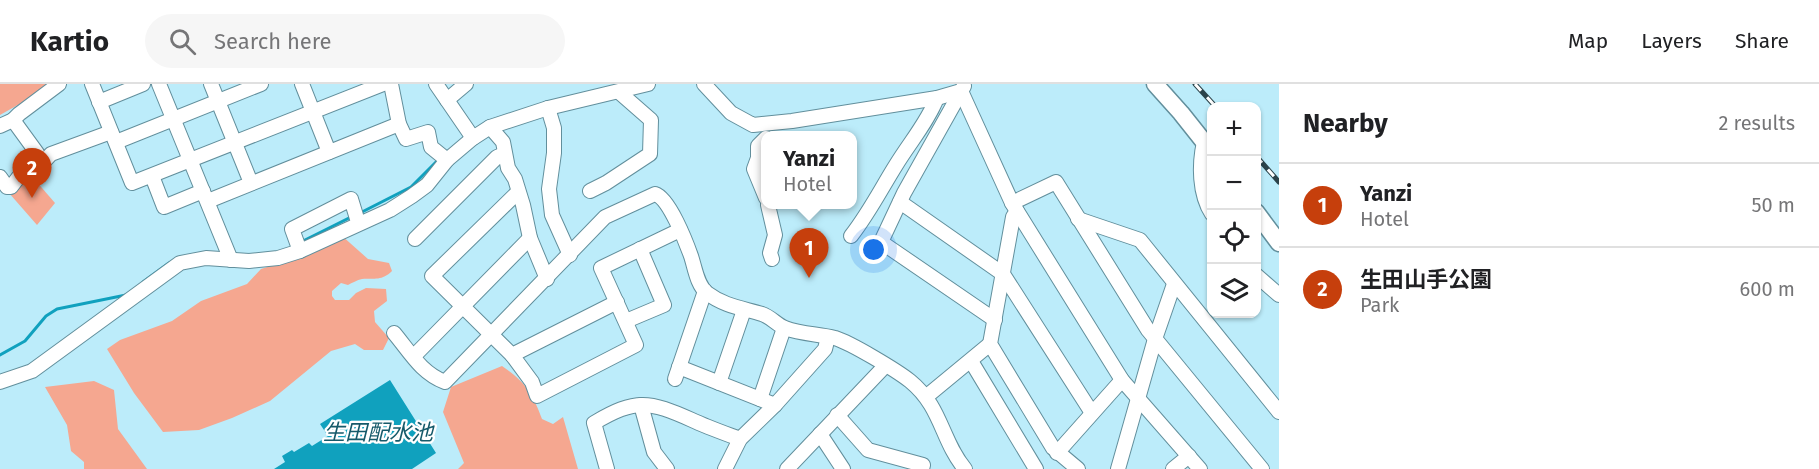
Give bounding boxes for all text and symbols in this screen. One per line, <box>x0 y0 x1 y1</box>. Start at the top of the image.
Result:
search box <box>145 14 565 68</box>
text: Kartio <box>30 25 109 58</box>
icon: search <box>166 25 199 58</box>
text: Search here <box>214 28 332 55</box>
text: Map <box>1568 28 1608 54</box>
text: Layers <box>1641 28 1702 54</box>
text: Share <box>1735 28 1789 54</box>
map controls <box>1207 102 1261 318</box>
button: + <box>1207 102 1261 156</box>
text: Nearby <box>1303 108 1388 139</box>
text: 2 results <box>1718 111 1795 135</box>
popup <box>761 131 857 209</box>
text: Yanzi <box>783 145 835 172</box>
pin: 2 <box>12 148 51 198</box>
button: − <box>1207 156 1261 210</box>
text: Hotel <box>783 172 832 196</box>
text: Yanzi <box>1360 180 1412 207</box>
text: 1 <box>1318 193 1327 217</box>
text: 50 m <box>1751 193 1795 217</box>
text: Hotel <box>1360 207 1409 231</box>
button: locate <box>1207 210 1261 264</box>
pin: 1 <box>790 228 828 278</box>
your location <box>859 235 888 264</box>
button: layers <box>1207 264 1261 318</box>
text: 生田山手公園 <box>1360 266 1492 293</box>
text: 2 <box>1317 277 1328 301</box>
text: 600 m <box>1740 277 1795 301</box>
text: Park <box>1360 293 1399 317</box>
water label: 生田配水池 <box>323 419 435 446</box>

